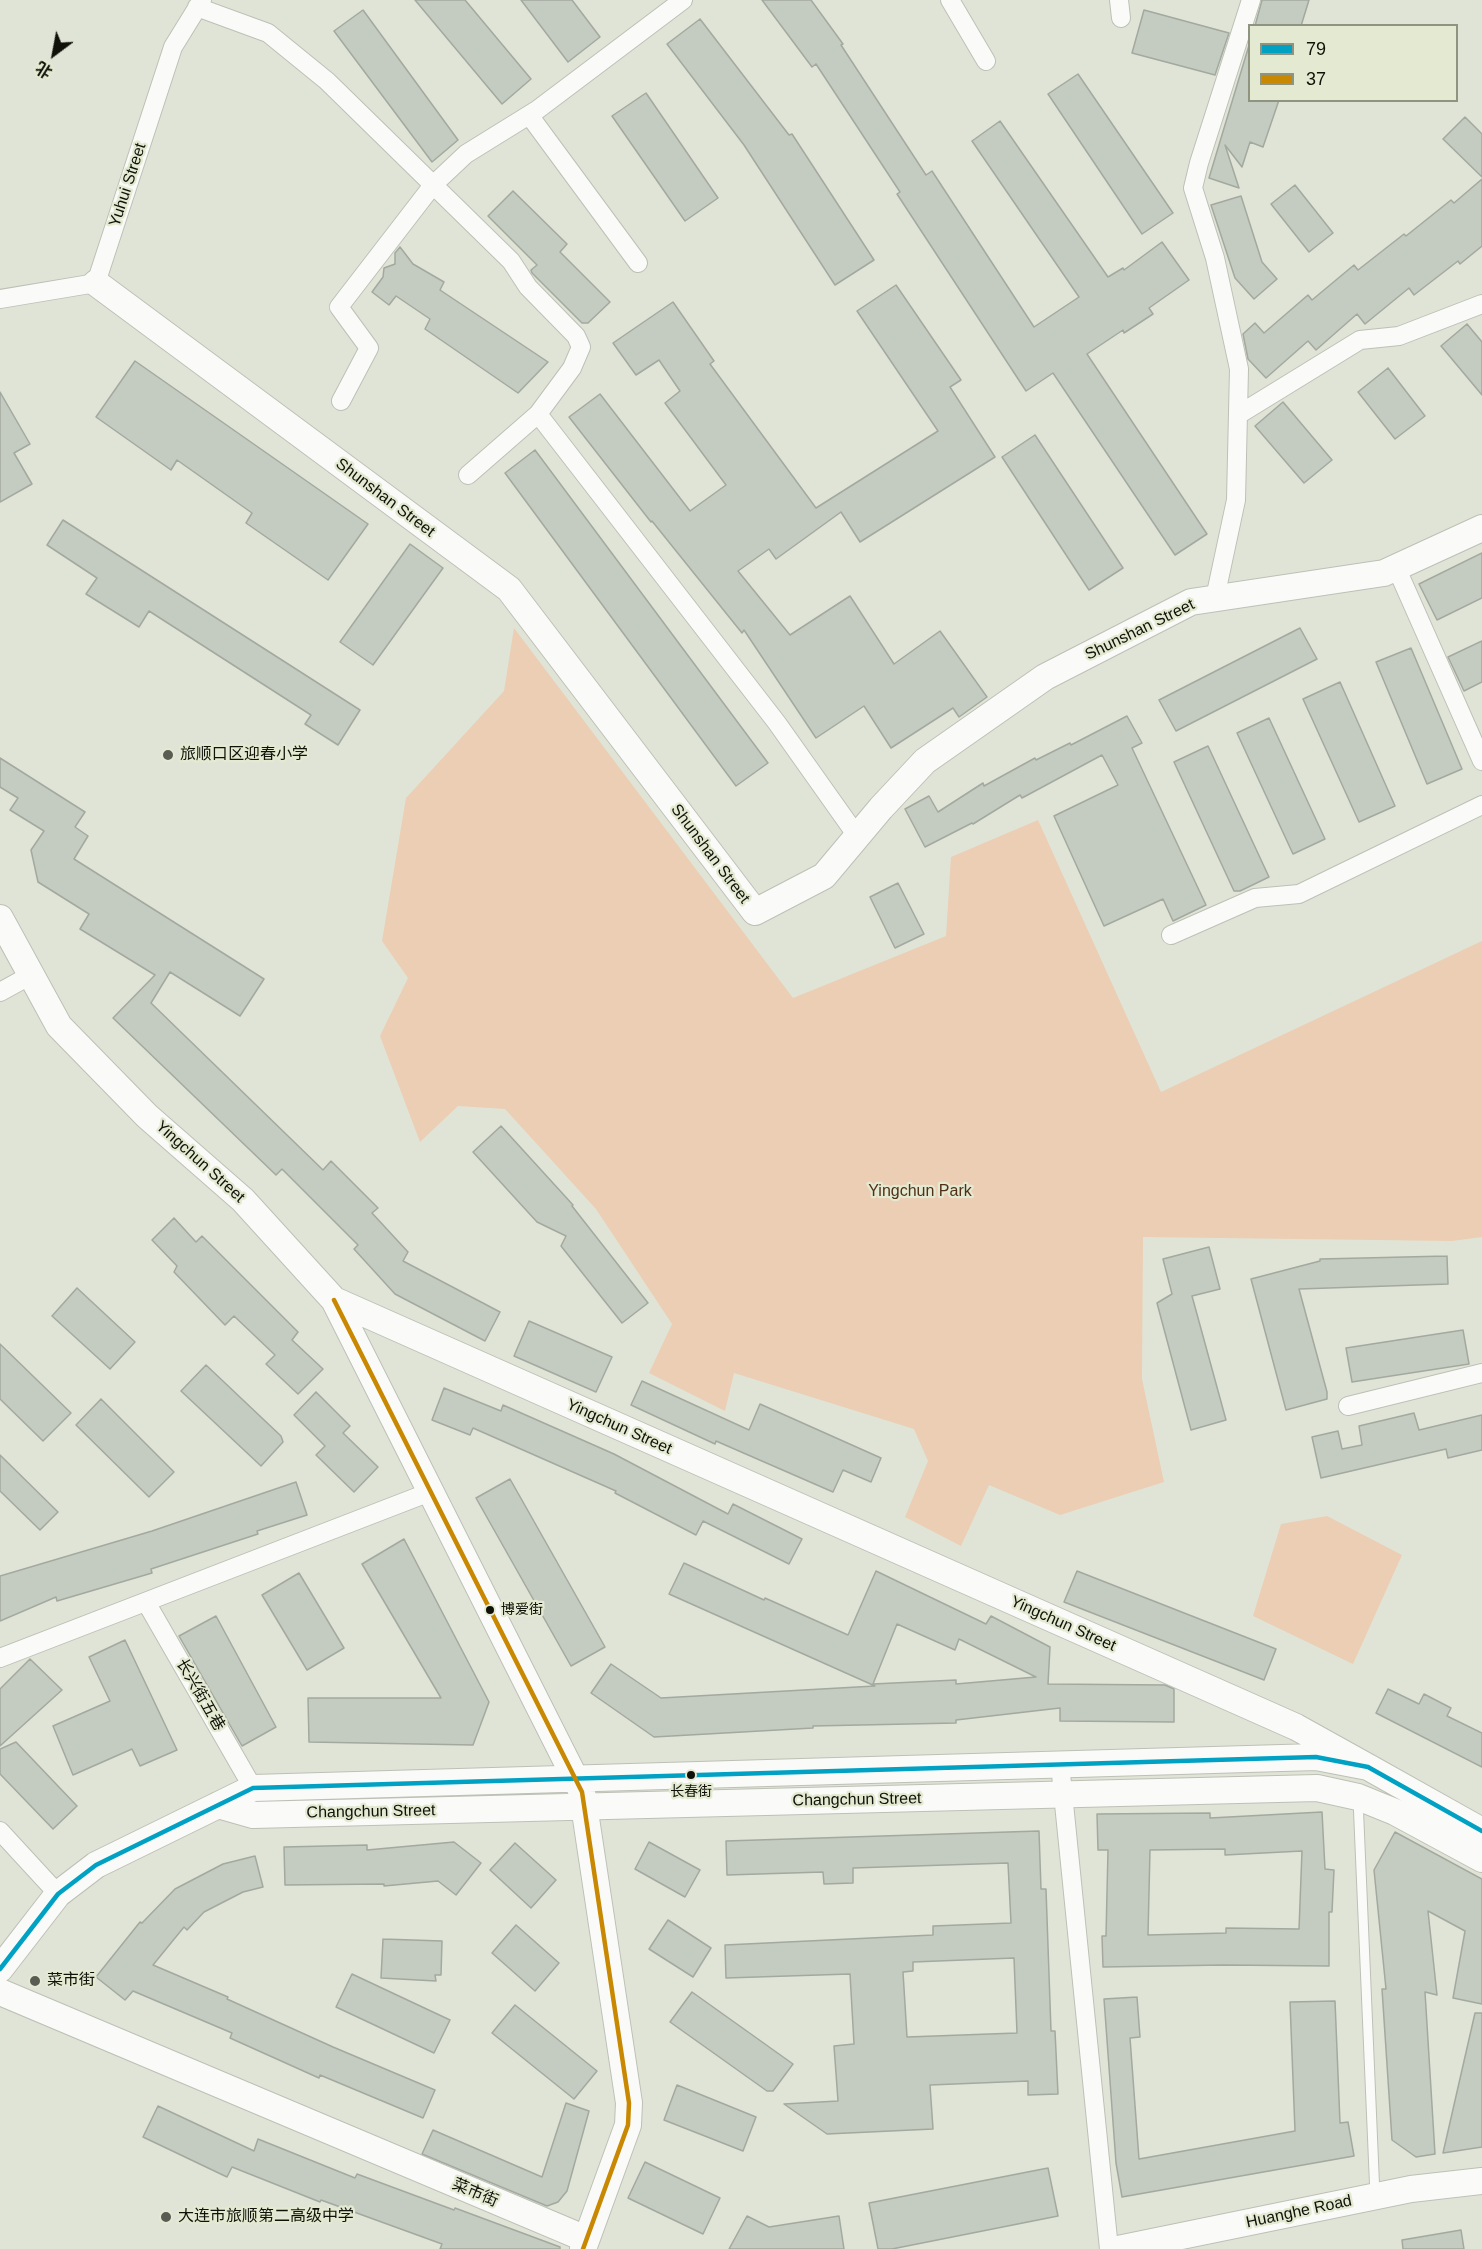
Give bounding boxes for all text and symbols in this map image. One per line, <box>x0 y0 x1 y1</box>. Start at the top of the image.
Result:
north arrow <box>24 24 84 84</box>
legend <box>1248 24 1458 102</box>
text: 79 <box>1306 39 1326 59</box>
text: 北 <box>33 58 55 81</box>
text: 37 <box>1306 69 1326 89</box>
street label: Yuhui Street <box>105 141 151 229</box>
street label: Shunshan Street <box>332 454 438 542</box>
street label: Shunshan Street <box>1082 595 1198 665</box>
place label: 旅顺口区迎春小学 <box>180 745 308 765</box>
marker: 旅顺口区迎春小学 <box>161 748 175 762</box>
street label: Shunshan Street <box>666 801 754 907</box>
street label: Yingchun Street <box>151 1117 249 1207</box>
park label: Yingchun Park <box>868 1182 972 1202</box>
street label: Yingchun Street <box>563 1395 675 1459</box>
street label: Yingchun Street <box>1007 1592 1119 1656</box>
place label: 博爱街 <box>501 1602 543 1618</box>
marker: 博爱街 <box>484 1604 496 1616</box>
street label: 长兴街五巷 <box>172 1656 228 1734</box>
marker: 长春街 <box>685 1769 697 1781</box>
place label: 长春街 <box>670 1784 712 1800</box>
street label: Changchun Street <box>792 1789 922 1811</box>
street label: Changchun Street <box>306 1801 436 1823</box>
place label: 菜市街 <box>47 1971 95 1991</box>
marker: 菜市街 <box>28 1974 42 1988</box>
street label: 菜市街 <box>449 2175 501 2211</box>
street label: Huanghe Road <box>1244 2191 1354 2233</box>
place label: 大连市旅顺第二高级中学 <box>178 2207 354 2227</box>
marker: 大连市旅顺第二高级中学 <box>159 2210 173 2224</box>

